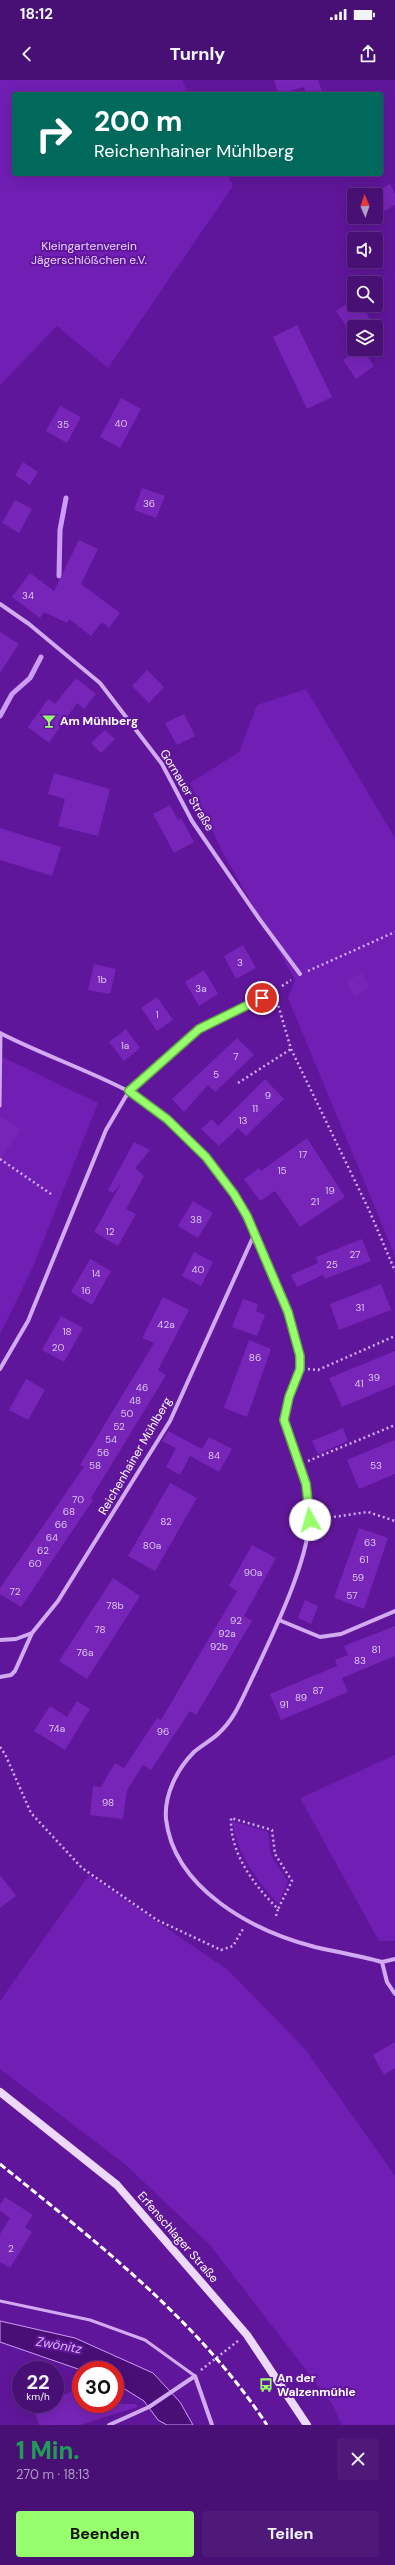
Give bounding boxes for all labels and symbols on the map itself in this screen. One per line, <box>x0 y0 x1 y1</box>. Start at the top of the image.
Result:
north arrow <box>347 188 383 224</box>
park label: Kleingartenverein Jägerschlößchen e.V. <box>31 238 147 268</box>
house number: 40 <box>115 417 128 430</box>
house number: 35 <box>57 418 69 431</box>
house number: 36 <box>143 497 155 510</box>
house number: 34 <box>22 589 34 602</box>
bar icon: Am Mühlberg <box>41 713 57 729</box>
place label: Am Mühlberg <box>60 713 138 729</box>
street label: Gornauer Straße <box>156 746 218 834</box>
house number: 3 <box>237 956 243 969</box>
house number: 1b <box>97 973 107 986</box>
pin <box>245 981 279 1015</box>
house number: 3a <box>195 982 207 995</box>
house number: 1 <box>155 1008 159 1021</box>
house number: 1a <box>121 1039 129 1052</box>
house number: 7 <box>233 1050 239 1063</box>
house number: 5 <box>213 1068 219 1081</box>
house number: 9 <box>265 1089 271 1102</box>
house number: 11 <box>252 1102 258 1115</box>
house number: 13 <box>238 1114 248 1127</box>
house number: 17 <box>299 1148 307 1161</box>
house number: 15 <box>277 1164 287 1177</box>
house number: 19 <box>325 1184 335 1197</box>
house number: 21 <box>311 1195 319 1208</box>
house number: 38 <box>190 1213 202 1226</box>
house number: 12 <box>106 1225 115 1238</box>
house number: 27 <box>350 1248 360 1261</box>
house number: 25 <box>326 1258 338 1271</box>
house number: 40 <box>192 1263 205 1276</box>
house number: 14 <box>91 1267 101 1280</box>
house number: 16 <box>81 1284 91 1297</box>
house number: 31 <box>356 1301 364 1314</box>
house number: 42a <box>157 1318 175 1331</box>
house number: 18 <box>62 1325 72 1338</box>
house number: 20 <box>52 1341 64 1354</box>
house number: 86 <box>249 1351 261 1364</box>
house number: 39 <box>368 1371 380 1384</box>
house number: 41 <box>354 1377 364 1390</box>
house number: 46 <box>136 1381 148 1394</box>
street label: Reichenhainer Mühlberg <box>95 1394 175 1518</box>
house number: 48 <box>129 1394 141 1407</box>
house number: 50 <box>121 1407 134 1420</box>
house number: 52 <box>113 1420 125 1433</box>
house number: 54 <box>105 1433 117 1446</box>
house number: 56 <box>97 1446 109 1459</box>
house number: 84 <box>208 1449 220 1462</box>
house number: 58 <box>89 1459 101 1472</box>
house number: 53 <box>370 1459 382 1472</box>
house number: 70 <box>72 1493 84 1506</box>
position arrow <box>289 1499 331 1541</box>
house number: 68 <box>63 1505 75 1518</box>
house number: 82 <box>160 1515 172 1528</box>
house number: 66 <box>55 1518 67 1531</box>
house number: 64 <box>46 1531 58 1544</box>
house number: 63 <box>364 1536 376 1549</box>
house number: 80a <box>143 1539 161 1552</box>
house number: 62 <box>37 1544 49 1557</box>
house number: 61 <box>359 1553 369 1566</box>
house number: 60 <box>28 1557 42 1570</box>
house number: 90a <box>244 1566 262 1579</box>
house number: 59 <box>352 1571 364 1584</box>
house number: 72 <box>10 1585 21 1598</box>
house number: 57 <box>346 1589 358 1602</box>
house number: 78b <box>106 1599 124 1612</box>
house number: 92 <box>230 1614 242 1627</box>
house number: 78 <box>94 1623 106 1636</box>
house number: 92a <box>218 1627 236 1640</box>
house number: 92b <box>210 1640 228 1653</box>
house number: 81 <box>372 1643 381 1656</box>
house number: 76a <box>77 1646 93 1659</box>
house number: 83 <box>354 1654 366 1667</box>
house number: 87 <box>312 1684 324 1697</box>
house number: 89 <box>295 1691 307 1704</box>
house number: 91 <box>279 1698 289 1711</box>
house number: 74a <box>49 1722 65 1735</box>
house number: 96 <box>157 1725 169 1738</box>
house number: 98 <box>102 1796 114 1809</box>
street label: Erfenschlager Straße <box>134 2188 222 2286</box>
house number: 2 <box>8 2242 14 2255</box>
water label: Zwönitz <box>35 2333 84 2358</box>
speed limit sign: 30 <box>72 2361 124 2413</box>
place label: An der Walzenmühle <box>277 2370 356 2400</box>
bus stop icon: An der Walzenmühle <box>258 2377 274 2393</box>

